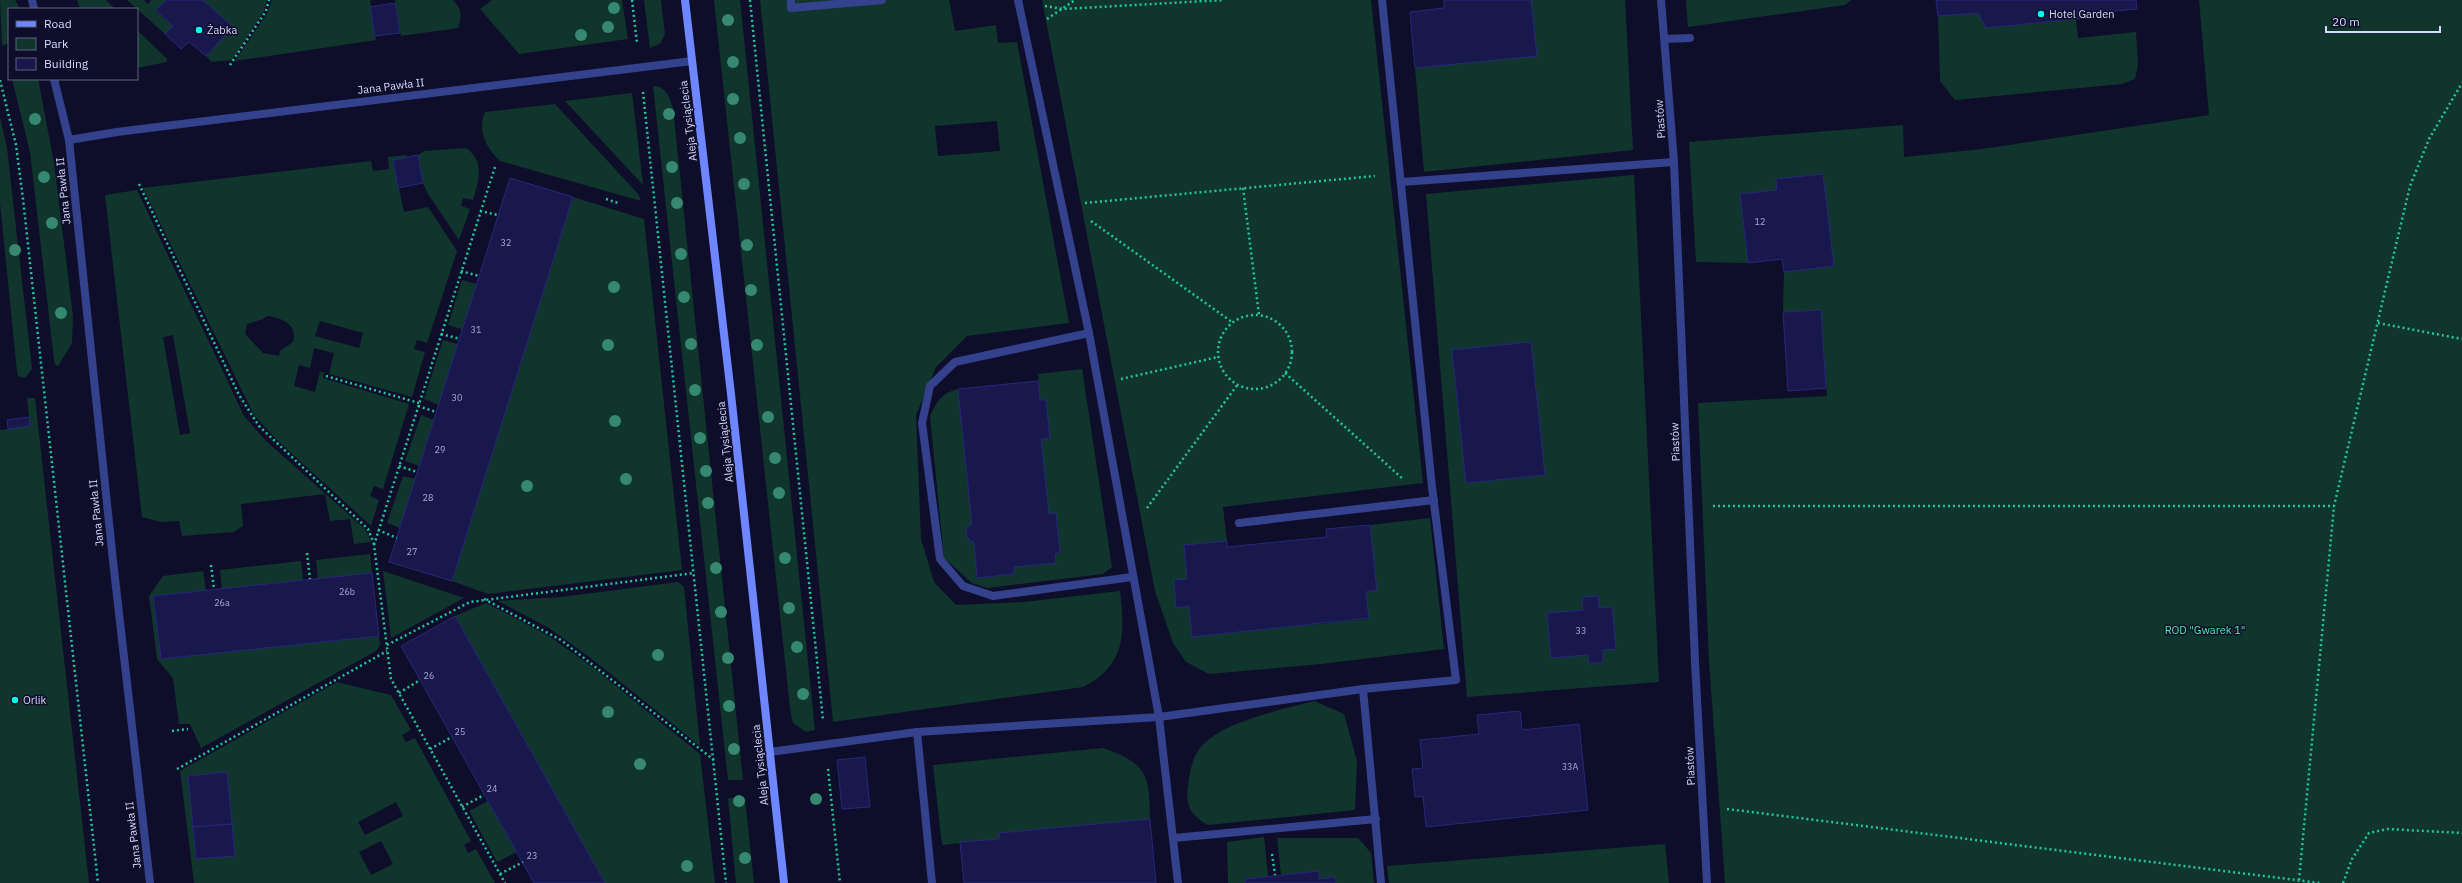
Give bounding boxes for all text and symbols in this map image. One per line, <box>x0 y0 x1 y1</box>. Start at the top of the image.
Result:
place label: Hotel Garden <box>2049 7 2115 21</box>
legend <box>8 8 138 80</box>
scale bar <box>2326 8 2440 34</box>
marker: Hotel Garden <box>2036 9 2046 19</box>
text: 20 m <box>2332 14 2360 29</box>
text: Road <box>44 16 72 31</box>
place label: Żabka <box>207 23 237 37</box>
marker: Żabka <box>194 25 204 35</box>
text: Park <box>44 36 69 51</box>
text: Building <box>44 56 89 71</box>
street label: Jana Pawła II <box>357 75 425 97</box>
street label: Aleja Tysiąclecia <box>676 80 700 162</box>
street label: Piastów <box>1652 99 1668 139</box>
street label: Jana Pawła II <box>53 157 73 225</box>
house number: 12 <box>1755 216 1765 227</box>
house number: 32 <box>501 237 511 248</box>
house number: 31 <box>471 324 481 335</box>
house number: 30 <box>452 392 462 403</box>
street label: Aleja Tysiąclecia <box>714 401 736 483</box>
street label: Piastów <box>1667 422 1683 462</box>
house number: 29 <box>435 444 445 455</box>
street label: Jana Pawła II <box>86 479 106 547</box>
house number: 28 <box>423 492 433 503</box>
house number: 27 <box>407 546 417 557</box>
house number: 26b <box>339 586 355 597</box>
house number: 26a <box>214 597 230 608</box>
park label: ROD "Gwarek 1" <box>2165 623 2245 637</box>
house number: 33 <box>1576 625 1586 636</box>
house number: 26 <box>424 670 434 681</box>
place label: Orlik <box>23 693 47 707</box>
marker: Orlik <box>10 695 20 705</box>
street label: Aleja Tysiąclecia <box>749 724 771 806</box>
house number: 25 <box>455 726 465 737</box>
street label: Piastów <box>1682 746 1698 786</box>
house number: 33A <box>1562 761 1579 772</box>
house number: 24 <box>487 783 497 794</box>
street label: Jana Pawła II <box>122 801 144 869</box>
house number: 23 <box>527 850 537 861</box>

